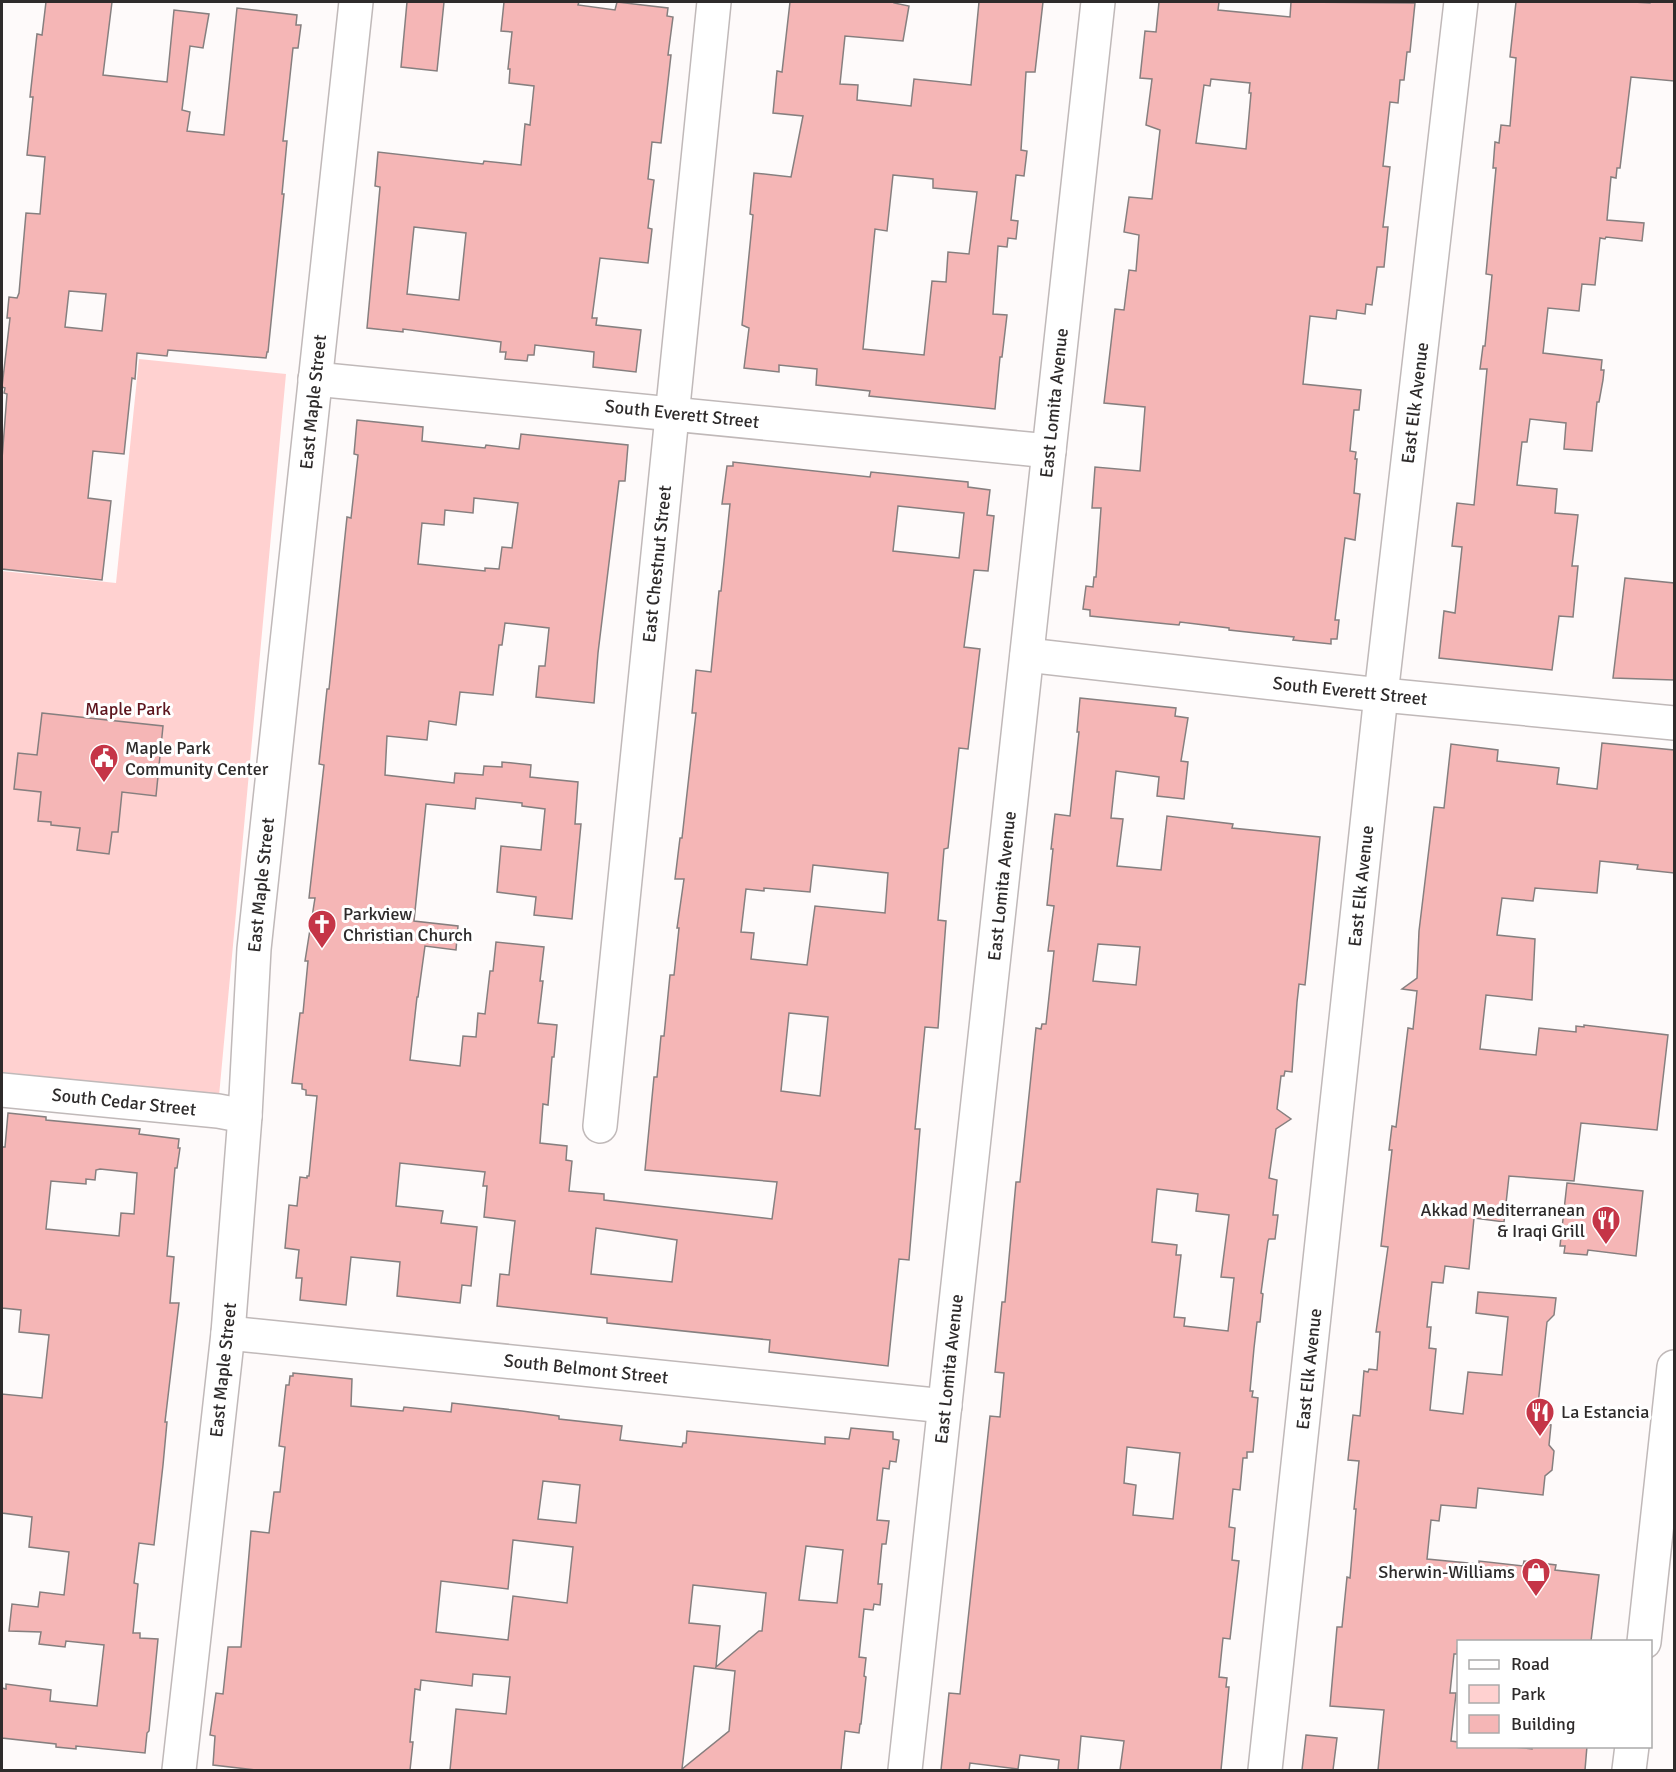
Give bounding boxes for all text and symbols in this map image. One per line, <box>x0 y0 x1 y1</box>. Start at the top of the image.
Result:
street label: East Lomita Avenue <box>1035 327 1073 479</box>
street label: East Maple Street <box>295 333 331 471</box>
street label: East Elk Avenue <box>1397 341 1433 465</box>
street label: South Everett Street <box>604 395 760 433</box>
street label: East Chestnut Street <box>638 484 676 644</box>
street label: South Everett Street <box>1272 672 1428 710</box>
park label: Maple Park <box>85 698 171 720</box>
place label: Maple Park Community Center <box>125 737 269 780</box>
public building icon: Maple Park Community Center <box>88 742 120 784</box>
street label: East Lomita Avenue <box>983 810 1021 962</box>
street label: East Maple Street <box>243 816 279 954</box>
street label: East Elk Avenue <box>1344 824 1378 948</box>
place label: Parkview Christian Church <box>343 903 473 946</box>
church icon: Parkview Christian Church <box>306 908 338 950</box>
street label: South Cedar Street <box>51 1083 197 1121</box>
place label: Akkad Mediterranean & Iraqi Grill <box>1420 1199 1585 1242</box>
restaurant icon: Akkad Mediterranean & Iraqi Grill <box>1590 1204 1622 1246</box>
street label: East Lomita Avenue <box>930 1293 968 1445</box>
street label: East Maple Street <box>205 1301 241 1439</box>
street label: East Elk Avenue <box>1292 1307 1326 1431</box>
street label: South Belmont Street <box>503 1349 669 1389</box>
restaurant icon: La Estancia <box>1524 1396 1556 1438</box>
place label: La Estancia <box>1561 1401 1649 1423</box>
shop icon: Sherwin-Williams <box>1520 1556 1552 1598</box>
place label: Sherwin-Williams <box>1378 1561 1515 1583</box>
legend <box>1457 1640 1652 1748</box>
text: Road <box>1511 1653 1550 1675</box>
text: Park <box>1511 1683 1546 1705</box>
text: Building <box>1511 1713 1575 1735</box>

